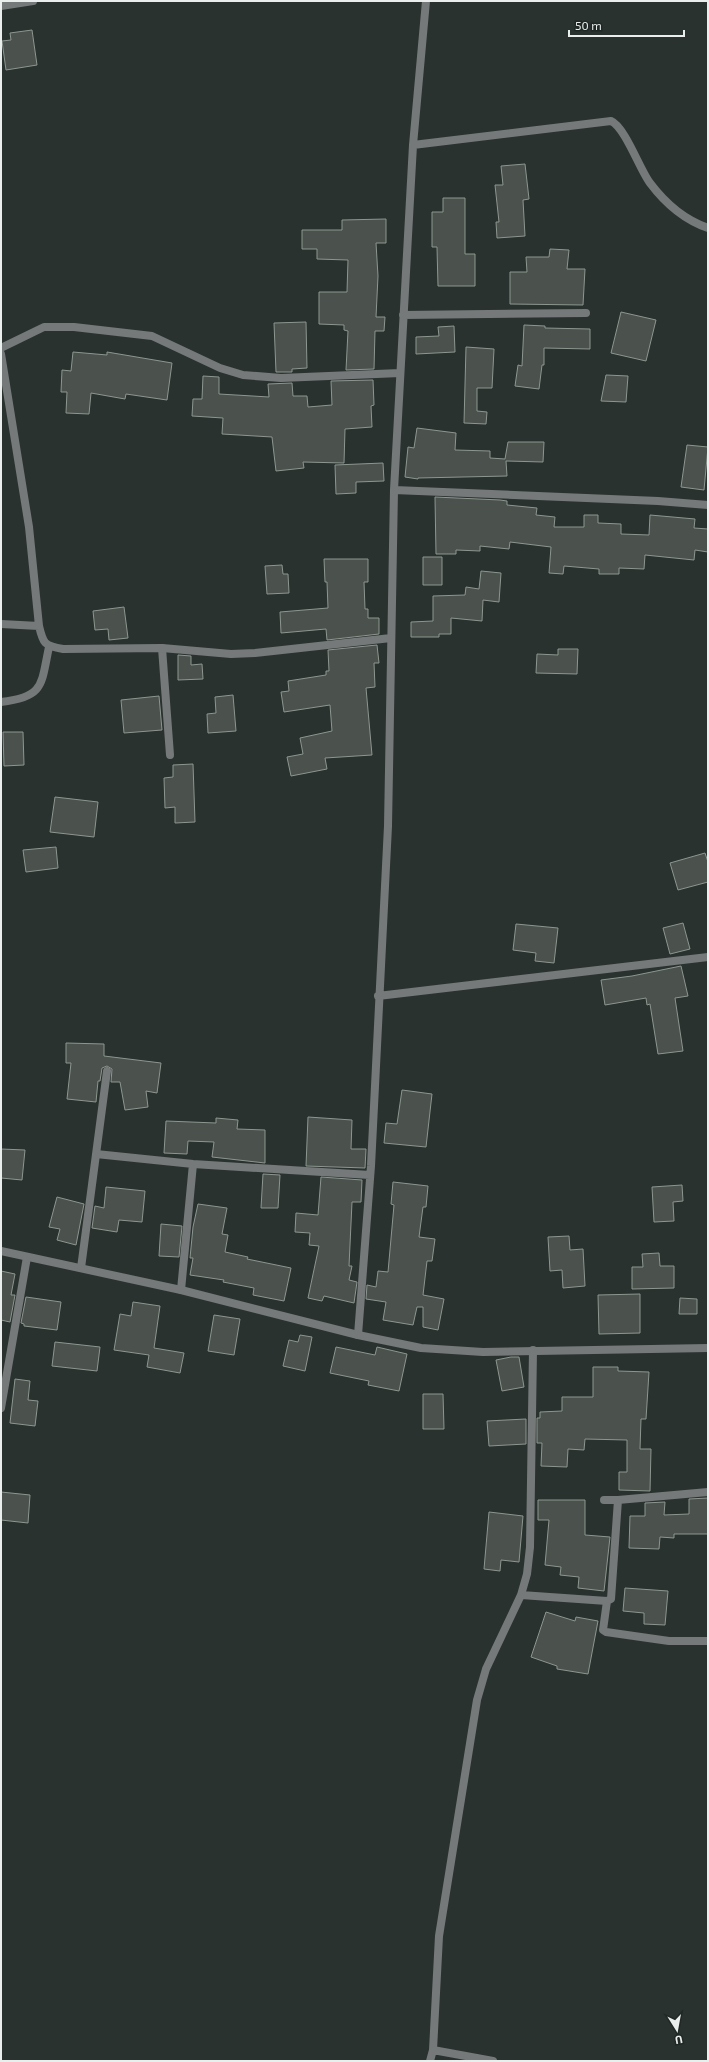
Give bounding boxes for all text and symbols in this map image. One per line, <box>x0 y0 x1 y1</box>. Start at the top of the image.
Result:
scale bar <box>569 12 684 38</box>
text: 50 m <box>575 18 602 32</box>
north arrow <box>657 2010 697 2050</box>
text: U <box>674 2033 684 2047</box>

